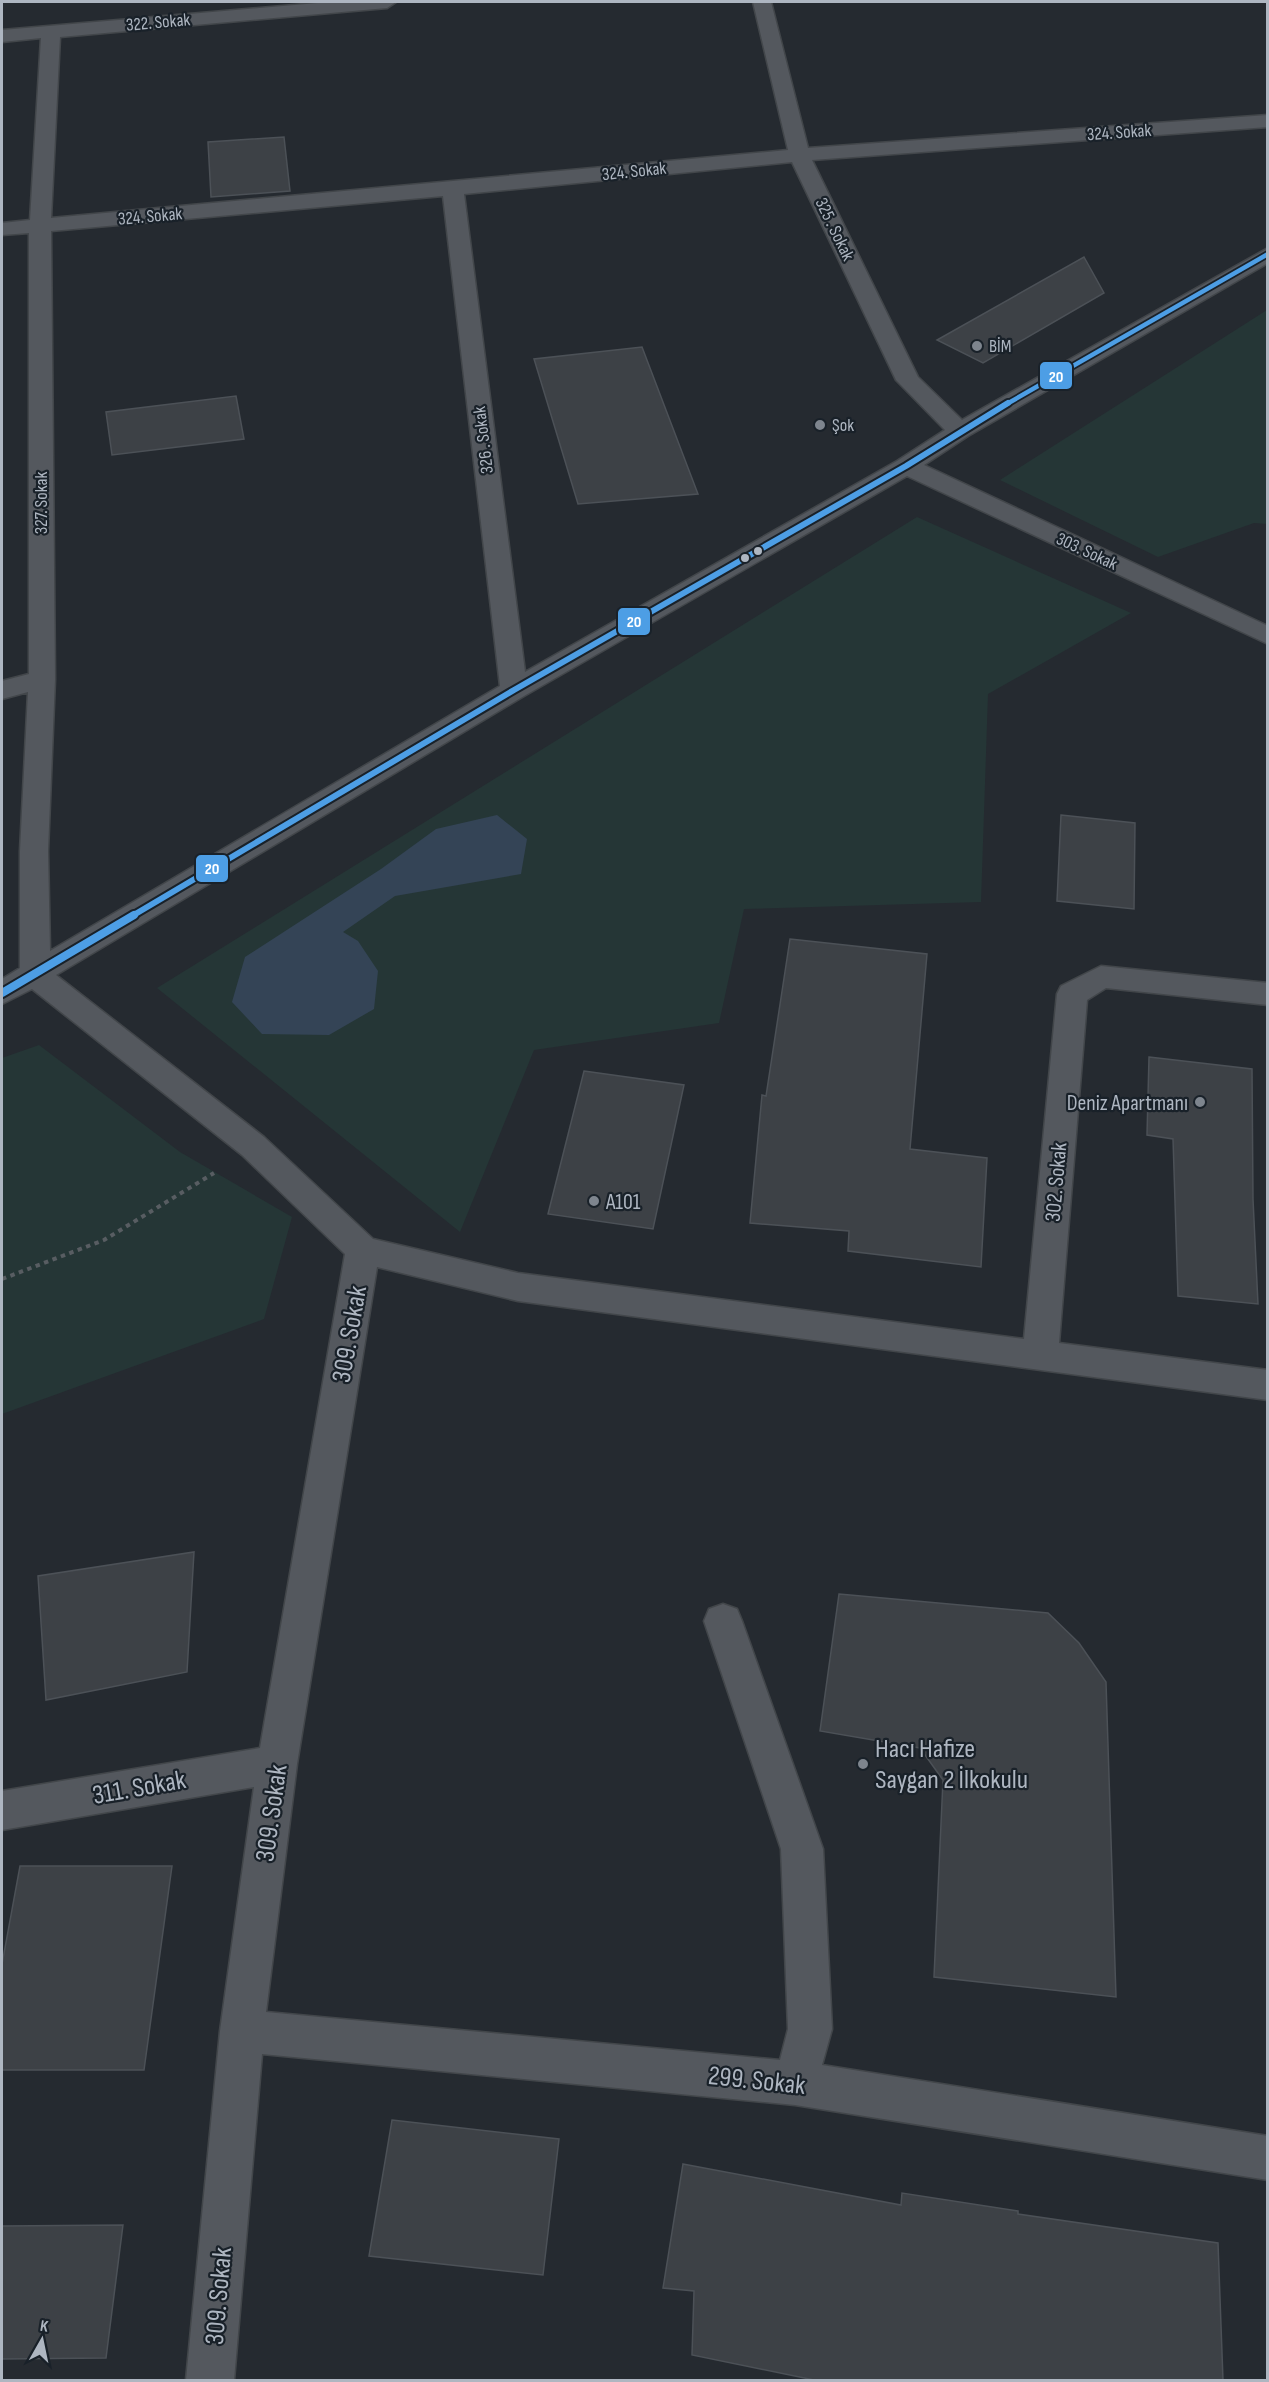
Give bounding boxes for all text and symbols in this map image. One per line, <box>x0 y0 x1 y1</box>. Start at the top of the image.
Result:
street label: 322. Sokak <box>125 9 191 36</box>
street label: 324. Sokak <box>1086 120 1152 145</box>
street label: 324. Sokak <box>601 158 667 185</box>
street label: 325 . Sokak <box>810 194 859 264</box>
street label: 324. Sokak <box>117 203 183 230</box>
place label: BİM <box>989 336 1011 357</box>
marker: BİM <box>970 339 984 353</box>
line badge: 20 <box>1039 361 1073 390</box>
text: 20 <box>1049 368 1063 387</box>
street label: 326 . Sokak <box>469 405 498 475</box>
place label: Şok <box>832 415 854 436</box>
marker: Şok <box>813 418 827 432</box>
street label: 327. Sokak <box>31 472 52 534</box>
street label: 303. Sokak <box>1053 528 1121 575</box>
unlabelled marker <box>752 545 764 557</box>
unlabelled marker <box>739 552 751 564</box>
line badge: 20 <box>617 607 651 636</box>
text: 20 <box>627 613 641 632</box>
line badge: 20 <box>195 854 229 883</box>
text: 20 <box>205 860 219 879</box>
place label: Deniz Apartmanı <box>1067 1090 1188 1117</box>
marker: Deniz Apartmanı <box>1193 1095 1207 1109</box>
street label: 302. Sokak <box>1040 1141 1073 1223</box>
place label: A101 <box>605 1189 641 1216</box>
marker: A101 <box>587 1194 601 1208</box>
street label: 309. Sokak <box>326 1283 374 1385</box>
place label: Hacı Hafize Saygan 2 İlkokulu <box>875 1733 1028 1796</box>
marker: Hacı Hafize Saygan 2 İlkokulu <box>856 1757 870 1771</box>
street label: 309. Sokak <box>249 1762 295 1864</box>
street label: 311. Sokak <box>90 1764 189 1812</box>
street label: 299. Sokak <box>707 2060 808 2102</box>
street label: 309. Sokak <box>199 2245 239 2346</box>
north arrow <box>12 2310 72 2370</box>
text: K <box>39 2317 50 2337</box>

